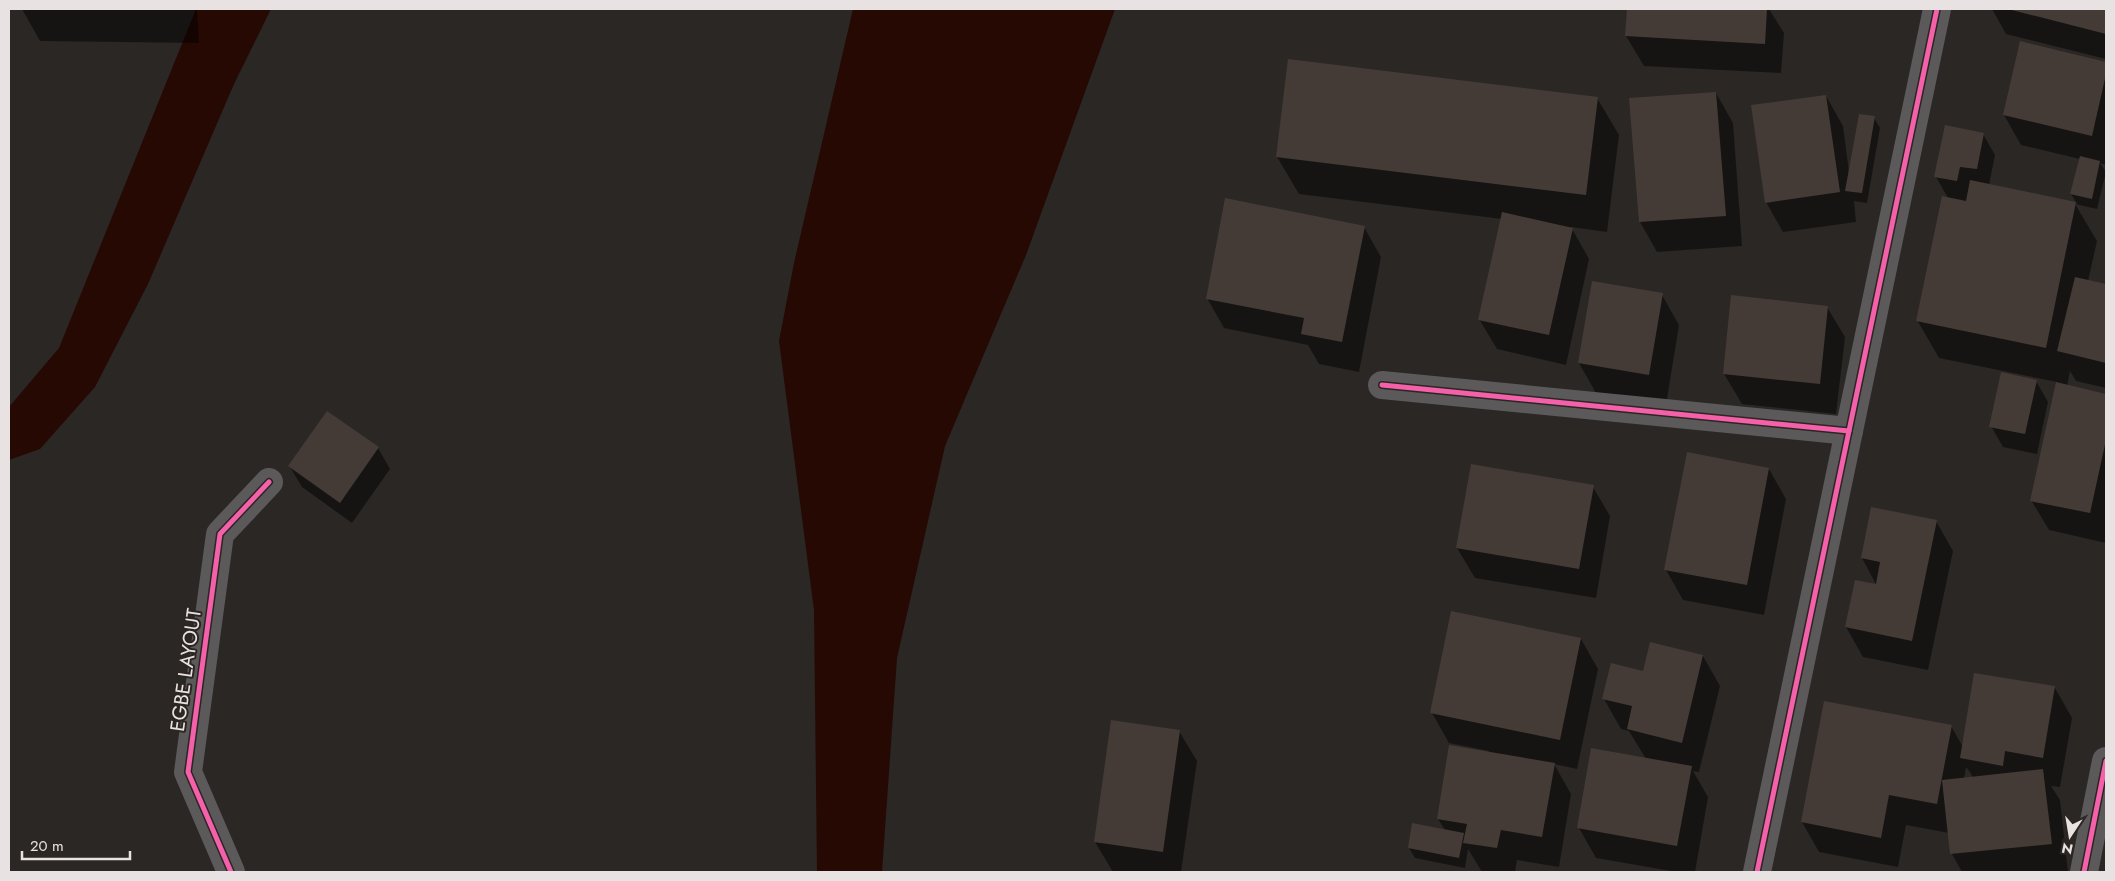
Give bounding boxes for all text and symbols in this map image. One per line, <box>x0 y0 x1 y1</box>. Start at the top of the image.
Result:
street label: EGBE LAYOUT <box>163 606 209 733</box>
north arrow <box>2045 811 2095 861</box>
scale bar <box>22 828 130 860</box>
text: 20 m <box>30 835 64 857</box>
text: N <box>2060 838 2075 860</box>

